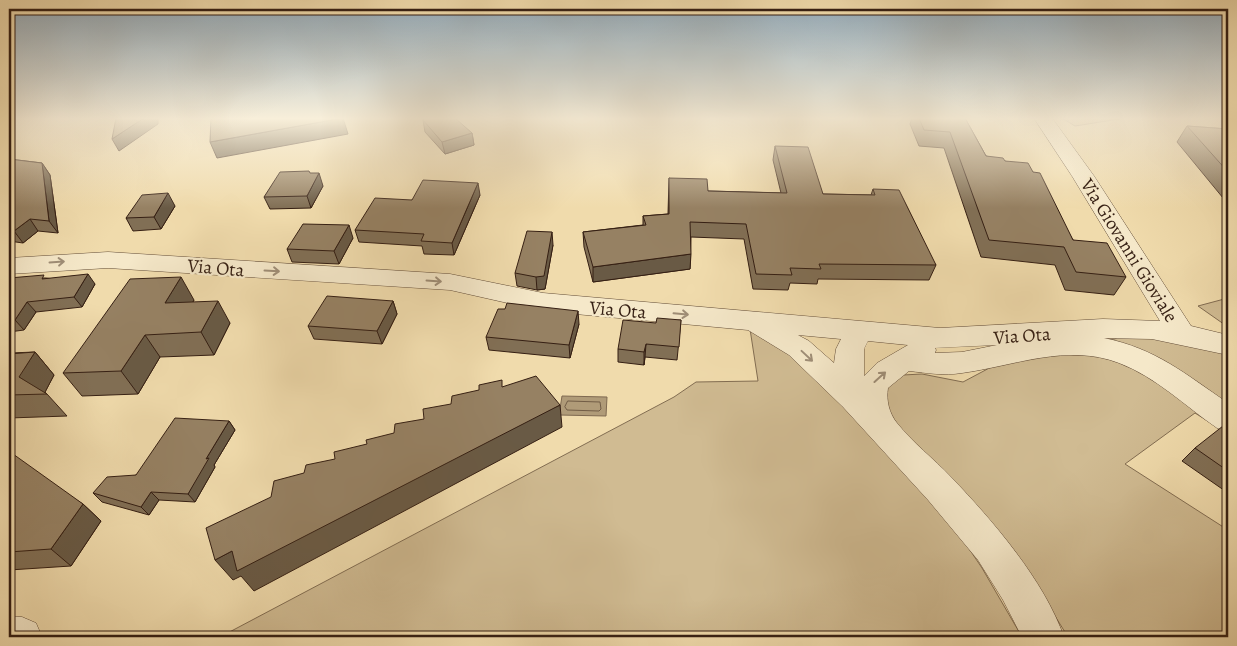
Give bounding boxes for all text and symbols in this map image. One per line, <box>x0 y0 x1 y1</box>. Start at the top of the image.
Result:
street label: Via Giovanni Gioviale <box>1074 173 1184 327</box>
street label: Via Ota <box>185 252 246 283</box>
one-way arrow <box>49 257 65 267</box>
one-way arrow <box>264 267 280 276</box>
one-way arrow <box>426 277 442 286</box>
street label: Via Ota <box>587 294 648 325</box>
one-way arrow <box>673 310 689 319</box>
street label: Via Ota <box>992 321 1052 351</box>
one-way arrow <box>801 350 814 362</box>
one-way arrow <box>874 372 887 383</box>

